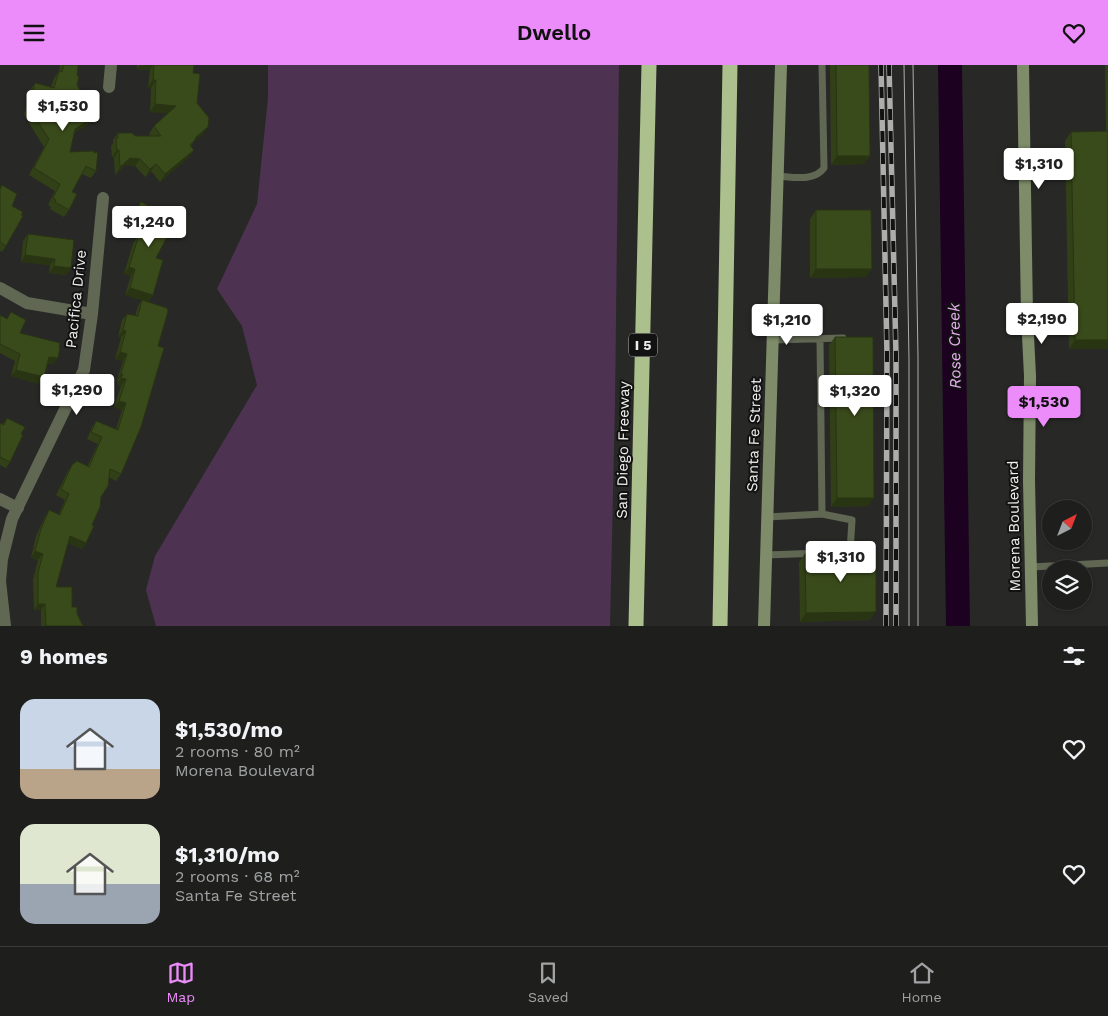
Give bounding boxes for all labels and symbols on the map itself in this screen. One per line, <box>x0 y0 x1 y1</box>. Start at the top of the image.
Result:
pin: $1,530 <box>22 89 104 132</box>
pin: $1,310 <box>998 147 1080 190</box>
pin: $1,240 <box>108 205 190 248</box>
street label: Pacifica Drive <box>62 249 90 349</box>
water label: Rose Creek <box>944 302 965 389</box>
pin: $1,210 <box>746 303 828 346</box>
pin: $2,190 <box>1001 303 1083 345</box>
road number: I 5 <box>629 333 657 357</box>
pin: $1,290 <box>36 373 118 416</box>
pin: $1,320 <box>814 375 896 417</box>
street label: Santa Fe Street <box>743 377 765 492</box>
street label: San Diego Freeway <box>613 381 633 519</box>
pin: $1,530 <box>1003 385 1085 428</box>
street label: Morena Boulevard <box>1004 460 1024 592</box>
north arrow <box>1042 500 1092 550</box>
pin: $1,310 <box>800 541 882 583</box>

